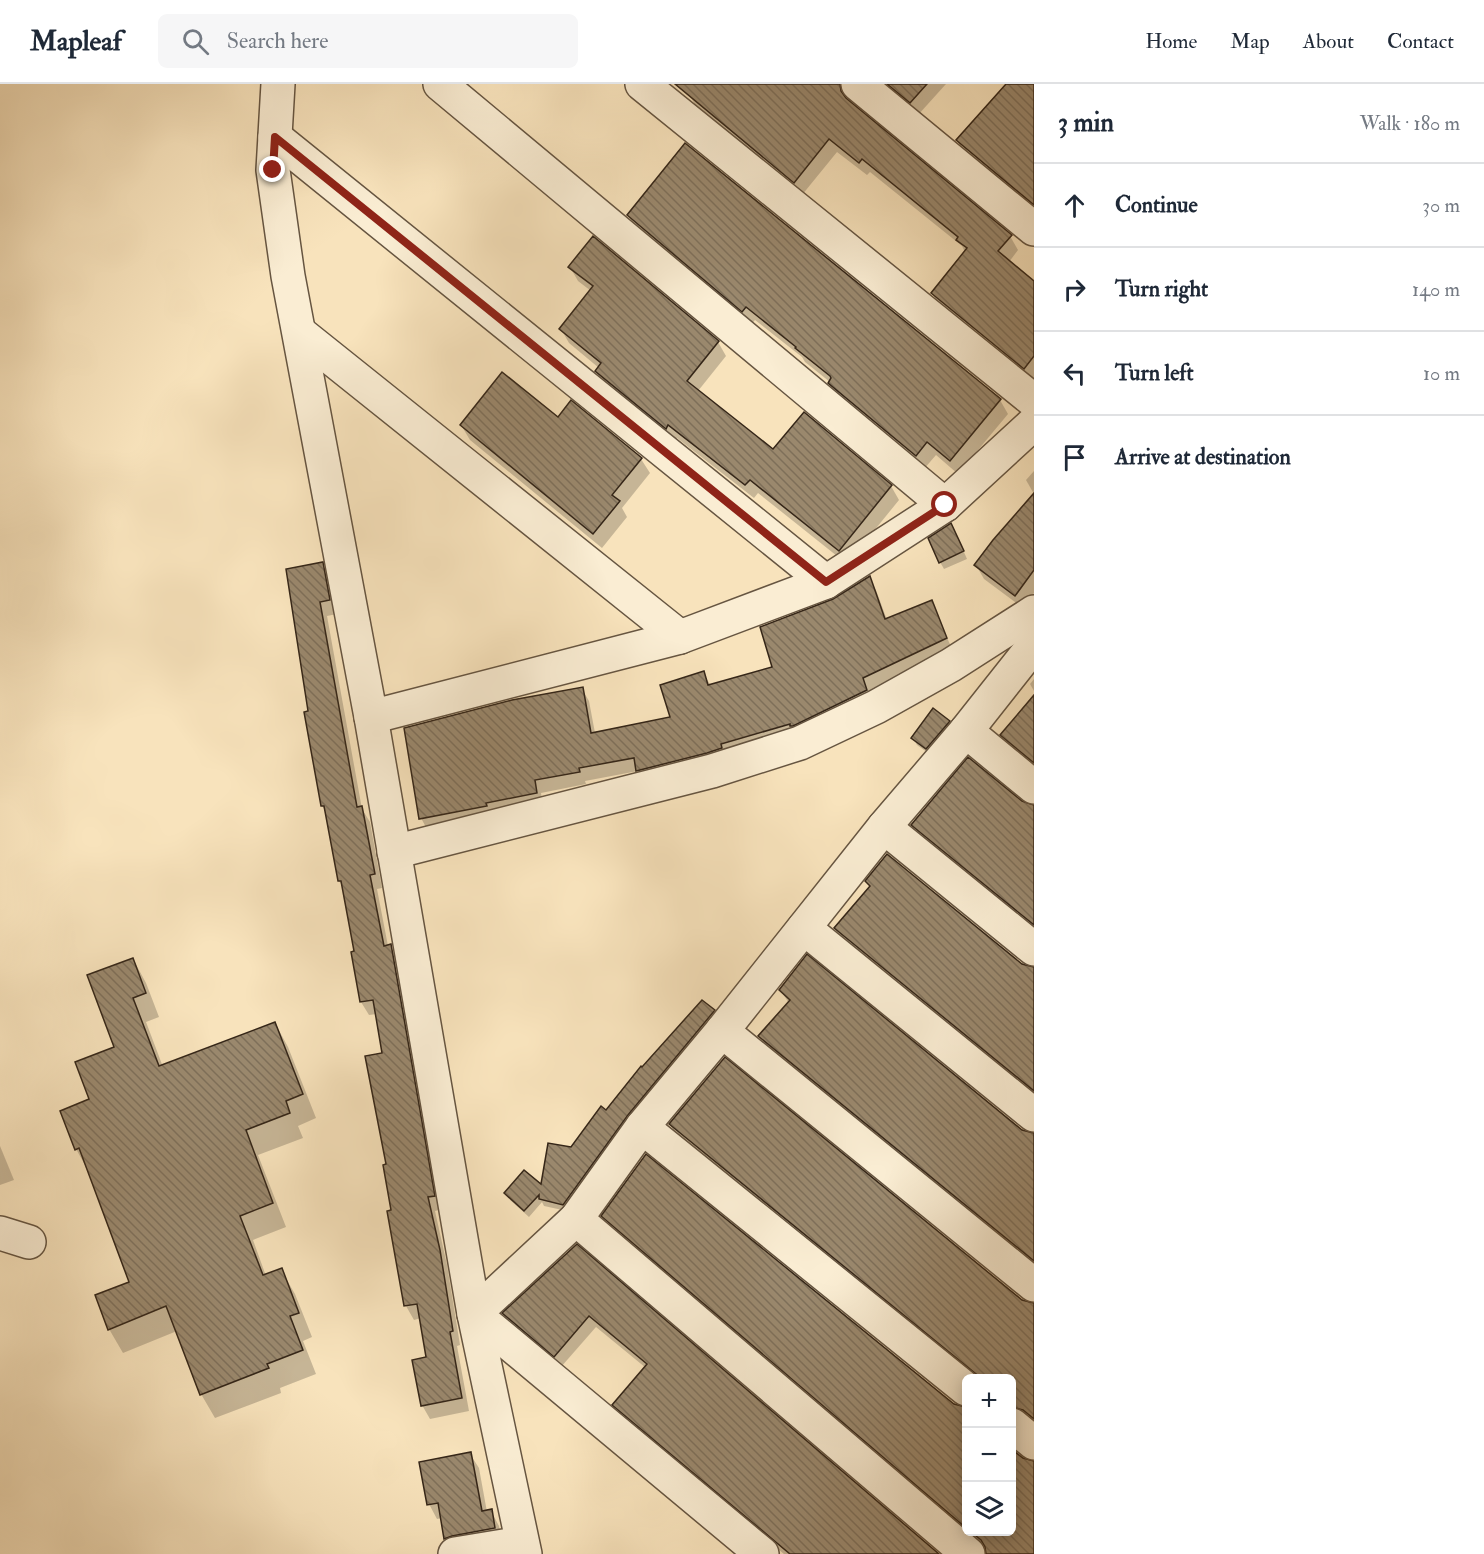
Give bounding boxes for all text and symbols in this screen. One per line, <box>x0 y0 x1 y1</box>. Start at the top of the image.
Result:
search box <box>158 14 578 68</box>
text: Mapleaf <box>30 24 122 59</box>
icon: search <box>179 25 212 58</box>
text: Search here <box>227 27 328 55</box>
text: Home <box>1145 28 1197 55</box>
text: Map <box>1230 28 1270 55</box>
text: About <box>1303 28 1354 55</box>
text: Contact <box>1387 28 1454 55</box>
text: 3 min <box>1058 107 1114 139</box>
text: Walk · 180 m <box>1360 111 1460 136</box>
route end <box>259 156 285 182</box>
icon: ahead <box>1058 189 1091 222</box>
text: Continue <box>1115 191 1198 219</box>
text: 30 m <box>1422 193 1460 218</box>
icon: right <box>1058 273 1091 306</box>
text: Turn right <box>1115 275 1208 303</box>
text: 140 m <box>1412 277 1460 302</box>
icon: left <box>1058 357 1091 390</box>
text: Turn left <box>1115 359 1194 387</box>
text: 10 m <box>1423 361 1460 386</box>
icon: arrive <box>1058 441 1091 474</box>
text: Arrive at destination <box>1115 443 1291 471</box>
route start <box>931 491 957 517</box>
map controls <box>962 1374 1016 1536</box>
button: + <box>962 1374 1016 1428</box>
button: − <box>962 1428 1016 1482</box>
button: layers <box>962 1482 1016 1536</box>

